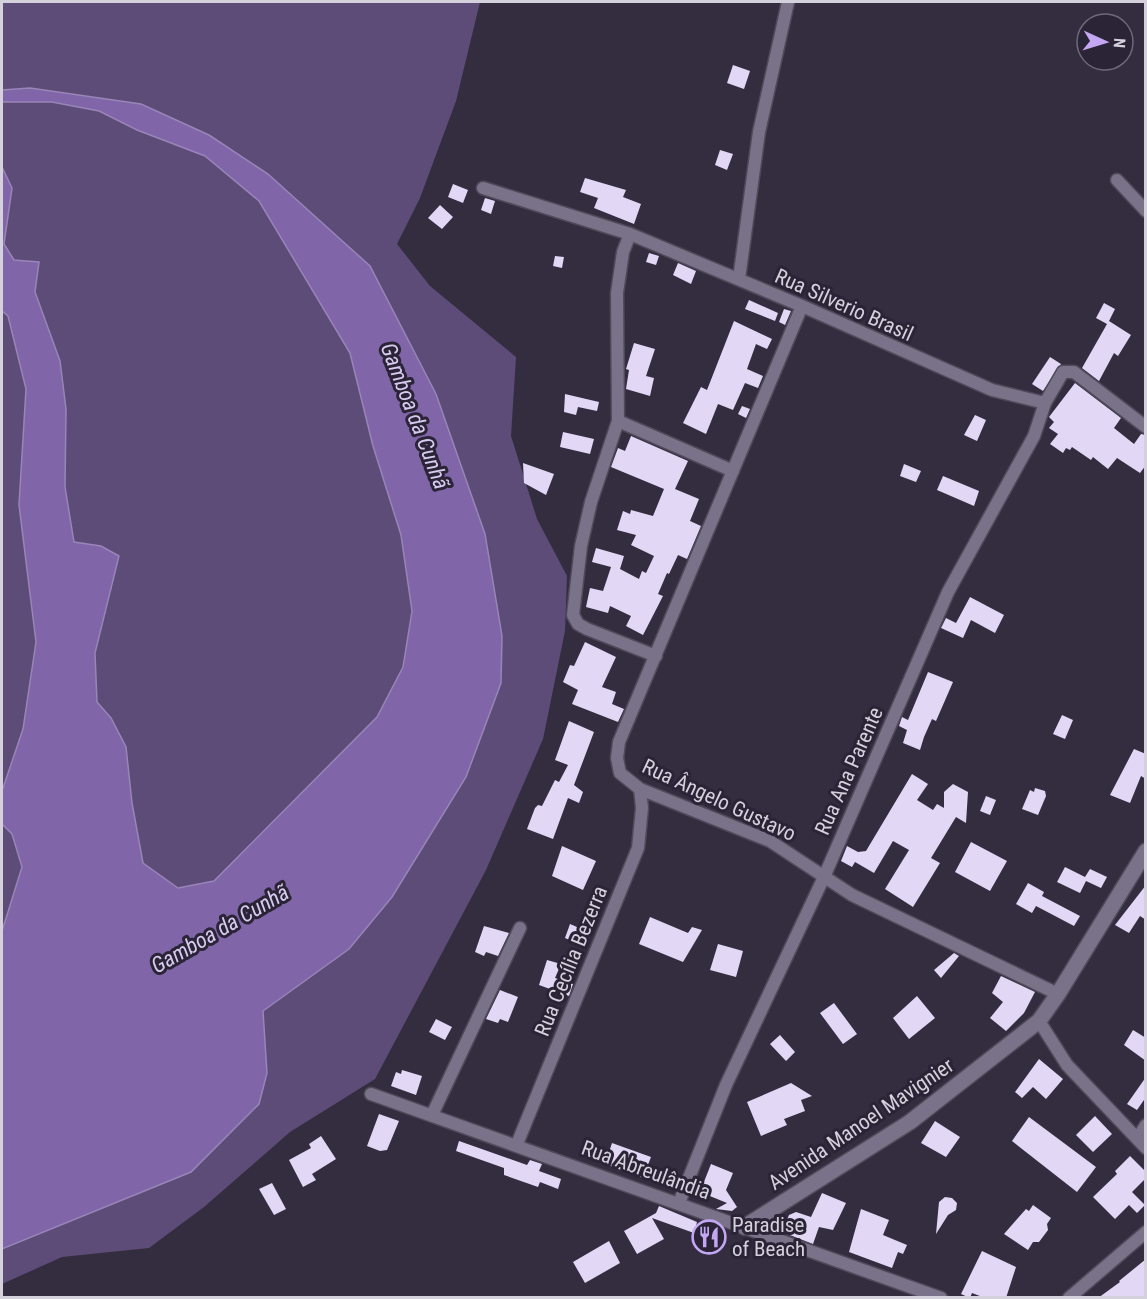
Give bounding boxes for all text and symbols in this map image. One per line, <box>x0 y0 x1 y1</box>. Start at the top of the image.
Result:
north arrow <box>1075 12 1135 72</box>
text: N <box>1110 37 1129 49</box>
street label: Rua Silverio Brasil <box>771 264 917 346</box>
water label: Gamboa da Cunhã <box>376 339 455 493</box>
street label: Rua Ana Parente <box>810 703 888 839</box>
street label: Rua Ângelo Gustavo <box>638 754 800 846</box>
water label: Gamboa da Cunhã <box>147 879 294 978</box>
street label: Rua Cecília Bezerra <box>530 882 612 1040</box>
street label: Avenida Manoel Mavignier <box>764 1053 958 1195</box>
street label: Rua Abreulândia <box>578 1136 714 1204</box>
place label: Paradise of Beach <box>732 1213 805 1261</box>
restaurant icon: Paradise of Beach <box>691 1219 727 1255</box>

